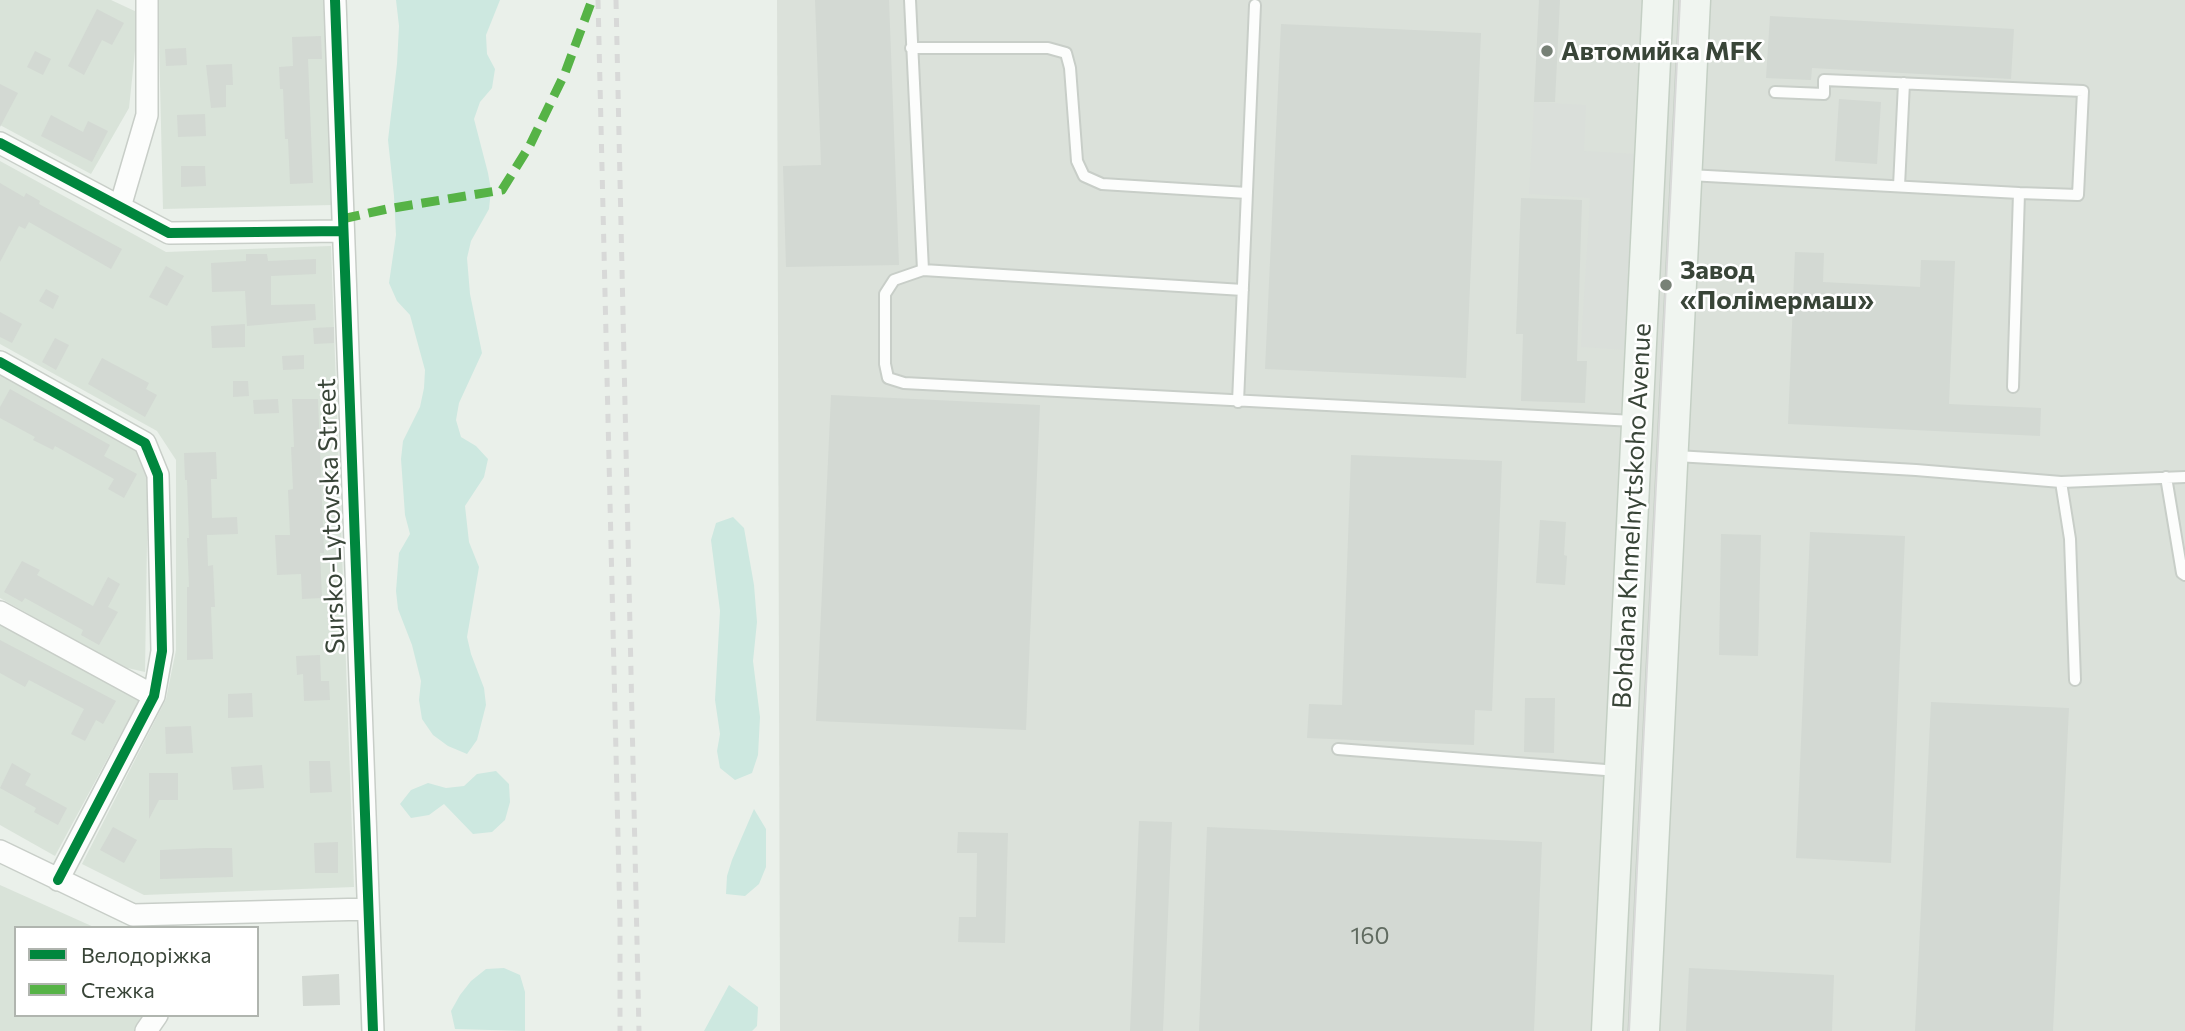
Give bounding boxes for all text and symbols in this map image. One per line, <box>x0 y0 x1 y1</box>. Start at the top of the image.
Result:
place label: Автомийка MFK <box>1561 35 1763 67</box>
marker: Автомийка MFK <box>1539 43 1555 59</box>
place label: Завод «Полімермаш» <box>1680 254 1874 316</box>
marker: Завод «Полімермаш» <box>1658 277 1674 293</box>
street label: Bohdana Khmelnytskoho Avenue <box>1606 322 1658 710</box>
street label: Sursko-Lytovska Street <box>311 378 351 654</box>
house number: 160 <box>1351 922 1389 950</box>
legend <box>14 926 259 1017</box>
text: Велодоріжка <box>81 942 211 967</box>
text: Стежка <box>81 977 155 1002</box>

